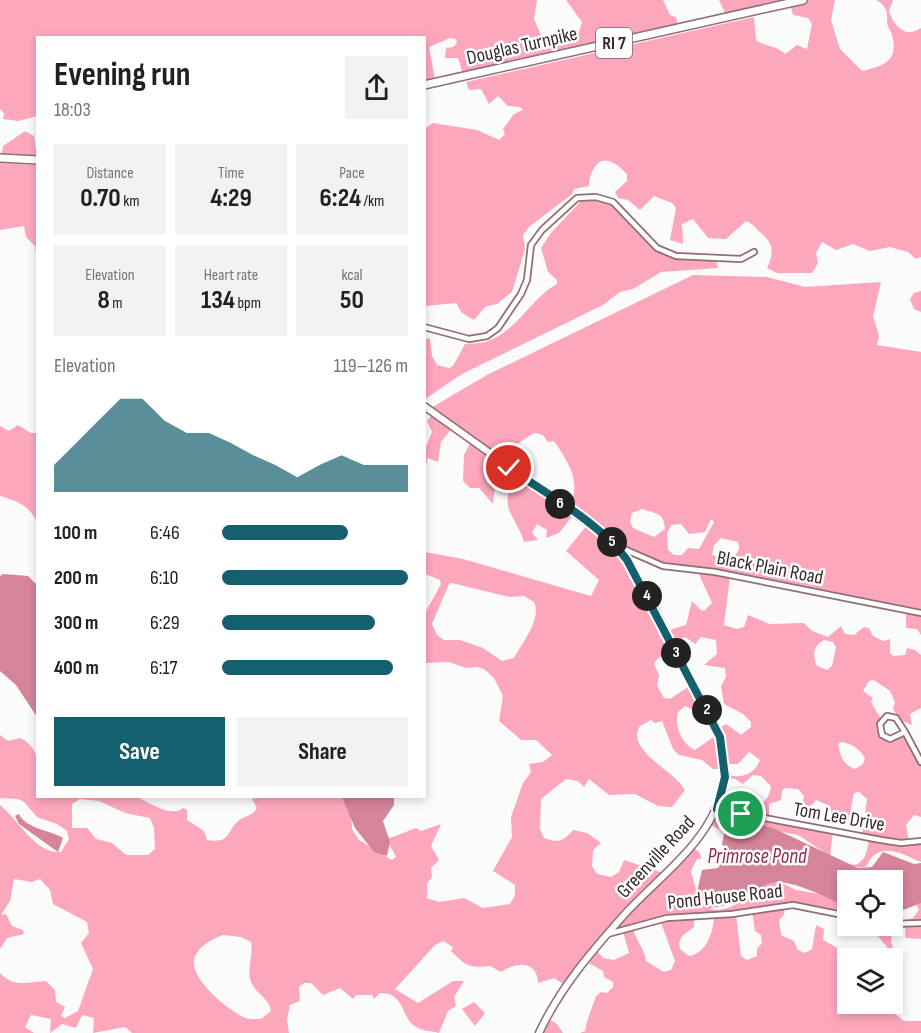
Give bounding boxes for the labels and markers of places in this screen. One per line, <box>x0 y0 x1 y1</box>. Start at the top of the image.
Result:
pin <box>483 442 534 493</box>
pin: 6 <box>545 489 575 519</box>
pin: 5 <box>597 527 627 557</box>
pin: 4 <box>632 581 662 611</box>
pin: 3 <box>661 638 691 668</box>
pin: 2 <box>692 695 722 725</box>
pin <box>715 788 766 839</box>

